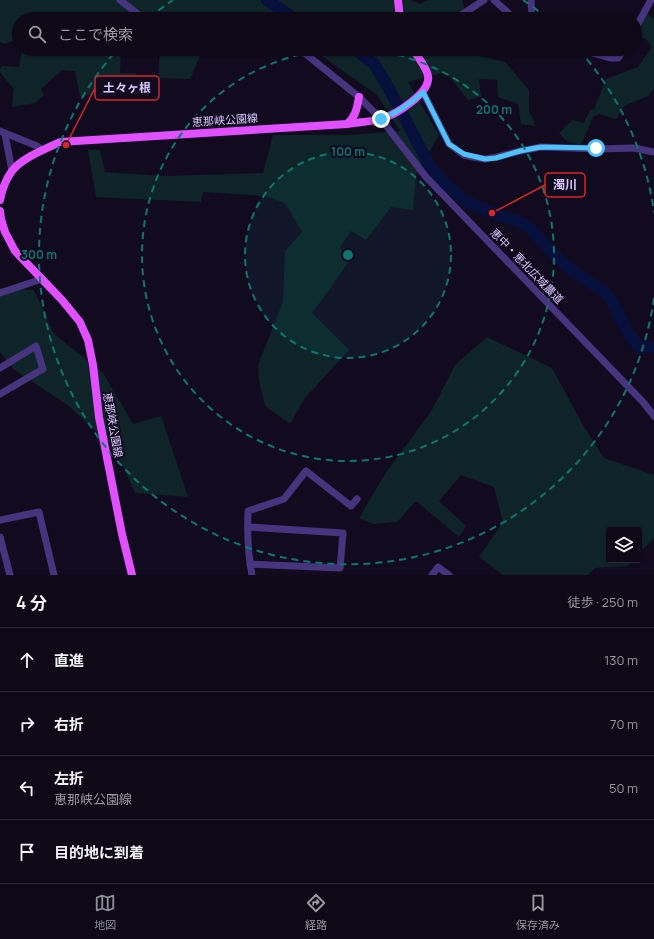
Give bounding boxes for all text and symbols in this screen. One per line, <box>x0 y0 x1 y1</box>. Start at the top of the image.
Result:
search box <box>12 12 642 56</box>
icon: search <box>26 23 48 45</box>
text: ここで検索 <box>58 24 133 45</box>
callout: 土々ヶ根 <box>95 76 159 100</box>
text: 土々ヶ根 <box>103 79 151 96</box>
text: 200 m <box>476 101 512 118</box>
street label: 恵那峡公園線 <box>192 110 258 129</box>
route end <box>372 110 390 128</box>
route start <box>587 139 605 157</box>
text: 100 m <box>331 143 365 160</box>
callout: 濁川 <box>545 173 585 197</box>
text: 濁川 <box>553 176 577 193</box>
street label: 恵中・恵北広域農道 <box>488 225 567 306</box>
text: 300 m <box>21 246 57 263</box>
centre of rings <box>341 248 355 262</box>
street label: 恵那峡公園線 <box>100 391 127 459</box>
map controls <box>606 527 642 563</box>
button: layers <box>606 527 642 563</box>
text: 4 分 <box>16 591 47 614</box>
text: 徒歩 · 250 m <box>567 593 638 611</box>
icon: ahead <box>16 649 38 671</box>
text: 直進 <box>54 650 84 671</box>
text: 130 m <box>604 651 638 669</box>
icon: right <box>16 713 38 735</box>
text: 右折 <box>54 714 84 735</box>
text: 70 m <box>610 715 638 733</box>
text: 左折 <box>54 768 84 789</box>
icon: left <box>16 777 38 799</box>
text: 50 m <box>609 779 638 797</box>
text: 恵那峡公園線 <box>54 790 132 808</box>
icon: arrive <box>16 841 38 863</box>
text: 目的地に到着 <box>54 842 144 863</box>
tab: 地図 <box>94 892 116 932</box>
tab: 経路 <box>305 892 327 932</box>
tab: 保存済み <box>516 892 560 932</box>

